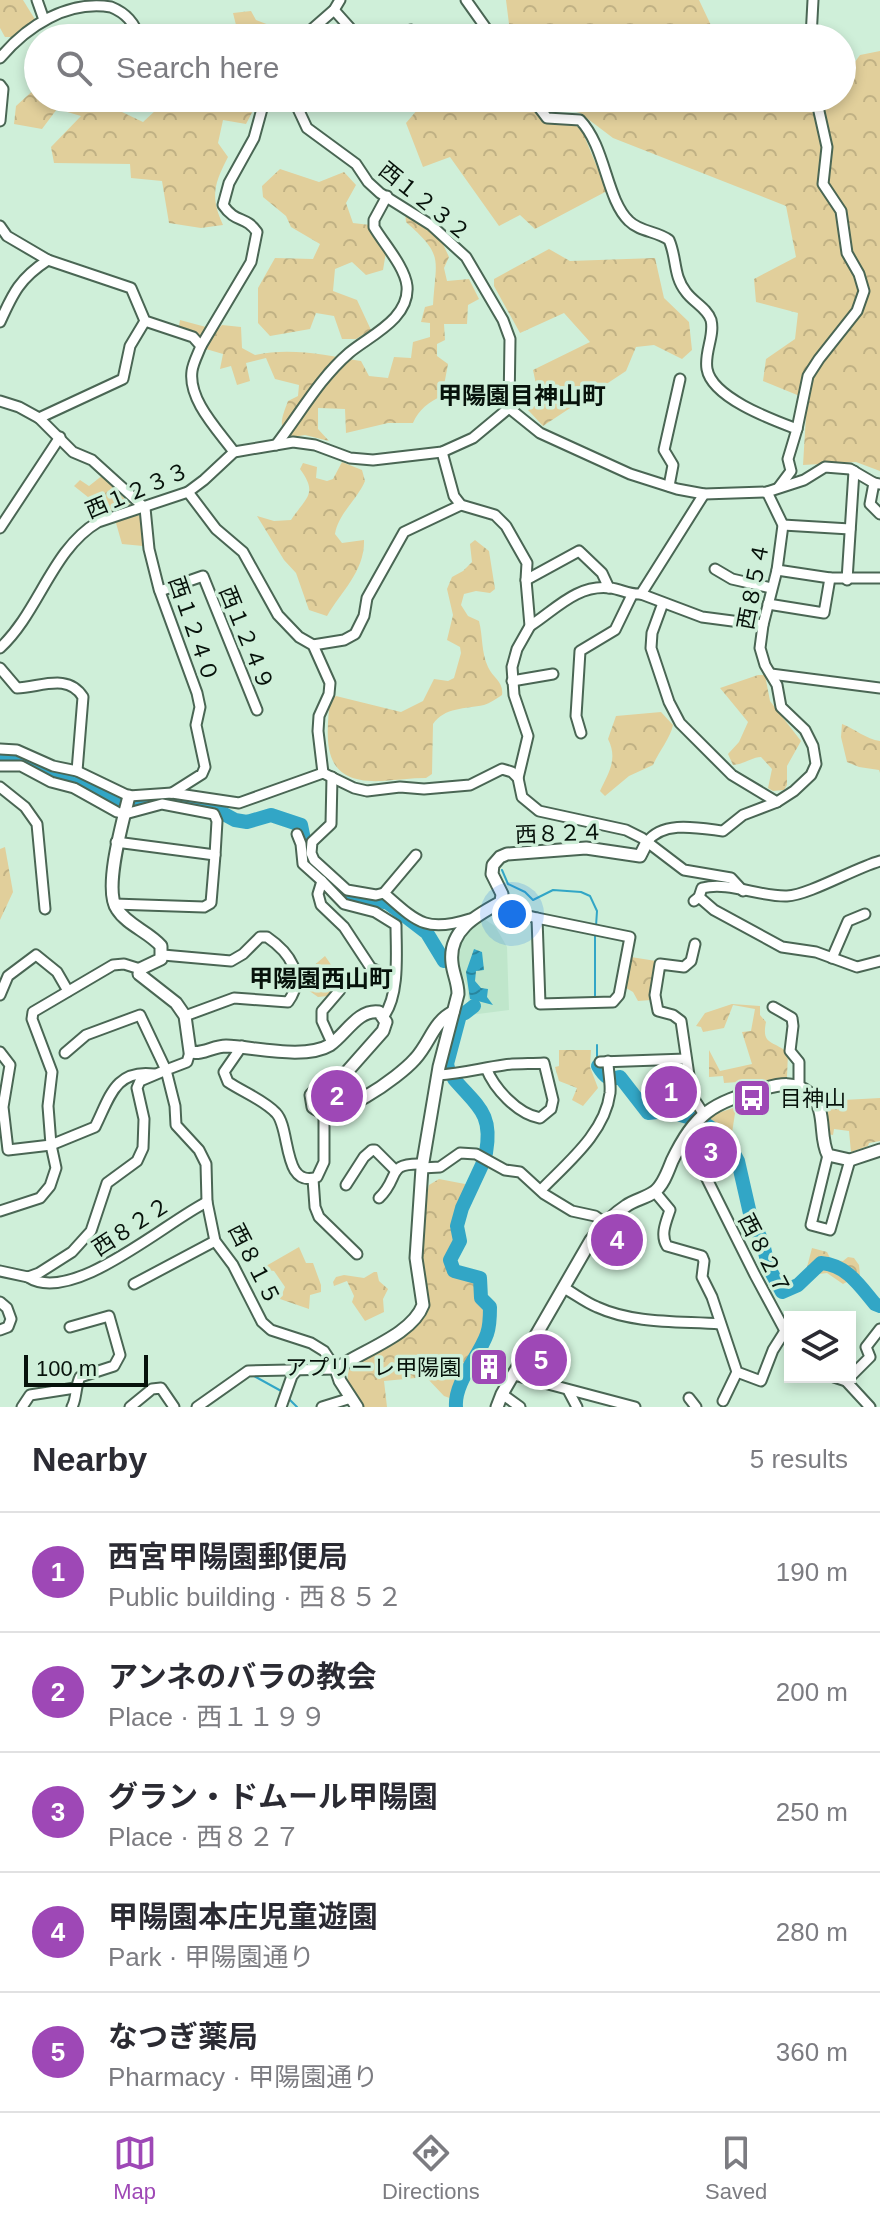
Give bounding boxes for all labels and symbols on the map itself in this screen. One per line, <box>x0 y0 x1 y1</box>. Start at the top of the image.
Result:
street label: 西１２３２ <box>374 157 475 246</box>
district label: 甲陽園目神山町 <box>438 382 606 409</box>
street label: 西１２３３ <box>82 457 193 523</box>
street label: 西８５４ <box>733 541 774 632</box>
street label: 西１２４０ <box>164 573 223 685</box>
street label: 西１２４９ <box>214 583 279 694</box>
street label: 西８２４ <box>515 819 603 848</box>
your location <box>492 894 532 934</box>
district label: 甲陽園西山町 <box>249 965 393 992</box>
pin: 1 <box>645 1062 697 1122</box>
pin: 2 <box>311 1066 363 1126</box>
bus stop icon: 目神山 <box>731 1077 773 1119</box>
place label: 目神山 <box>780 1086 846 1111</box>
pin: 3 <box>685 1122 737 1182</box>
street label: 西８２２ <box>88 1192 175 1261</box>
street label: 西８２７ <box>733 1209 796 1299</box>
pin: 4 <box>591 1210 643 1270</box>
street label: 西８１５ <box>223 1219 286 1309</box>
pin: 5 <box>515 1330 567 1390</box>
building icon: アプリーレ甲陽園 <box>468 1346 510 1388</box>
scale bar <box>24 1351 148 1387</box>
place label: アプリーレ甲陽園 <box>285 1355 461 1380</box>

